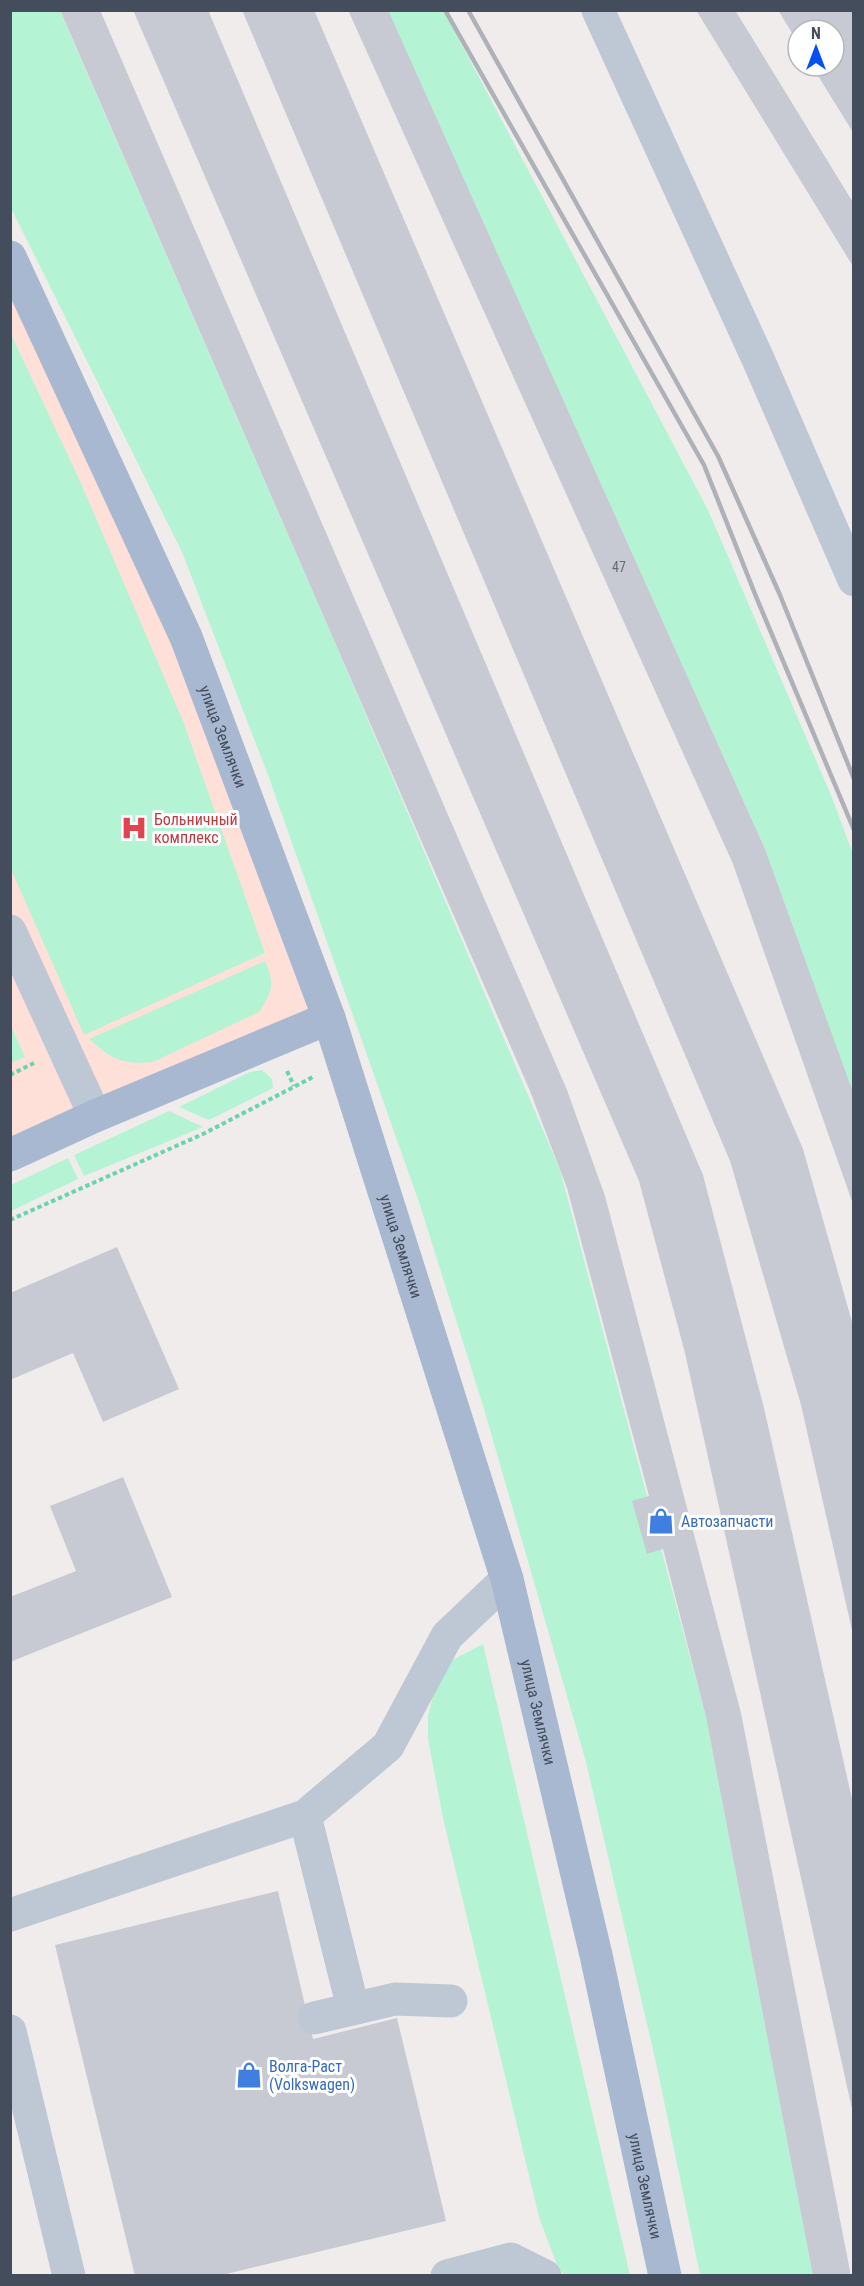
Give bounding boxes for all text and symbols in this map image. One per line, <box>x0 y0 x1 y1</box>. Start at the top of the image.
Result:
north arrow <box>786 18 846 78</box>
text: N <box>811 24 821 43</box>
house number: 47 <box>612 559 626 575</box>
street label: улица Землячки <box>195 683 251 790</box>
place label: Больничный комплекс <box>154 810 238 847</box>
hospital icon: Больничный комплекс <box>119 813 149 843</box>
street label: улица Землячки <box>376 1192 426 1301</box>
shop icon: Автозапчасти <box>646 1506 676 1536</box>
place label: Автозапчасти <box>681 1512 773 1531</box>
street label: улица Землячки <box>516 1657 560 1767</box>
place label: Волга-Раст (Volkswagen) <box>269 2057 355 2094</box>
shop icon: Волга-Раст (Volkswagen) <box>234 2060 264 2090</box>
street label: улица Землячки <box>625 2131 666 2241</box>

